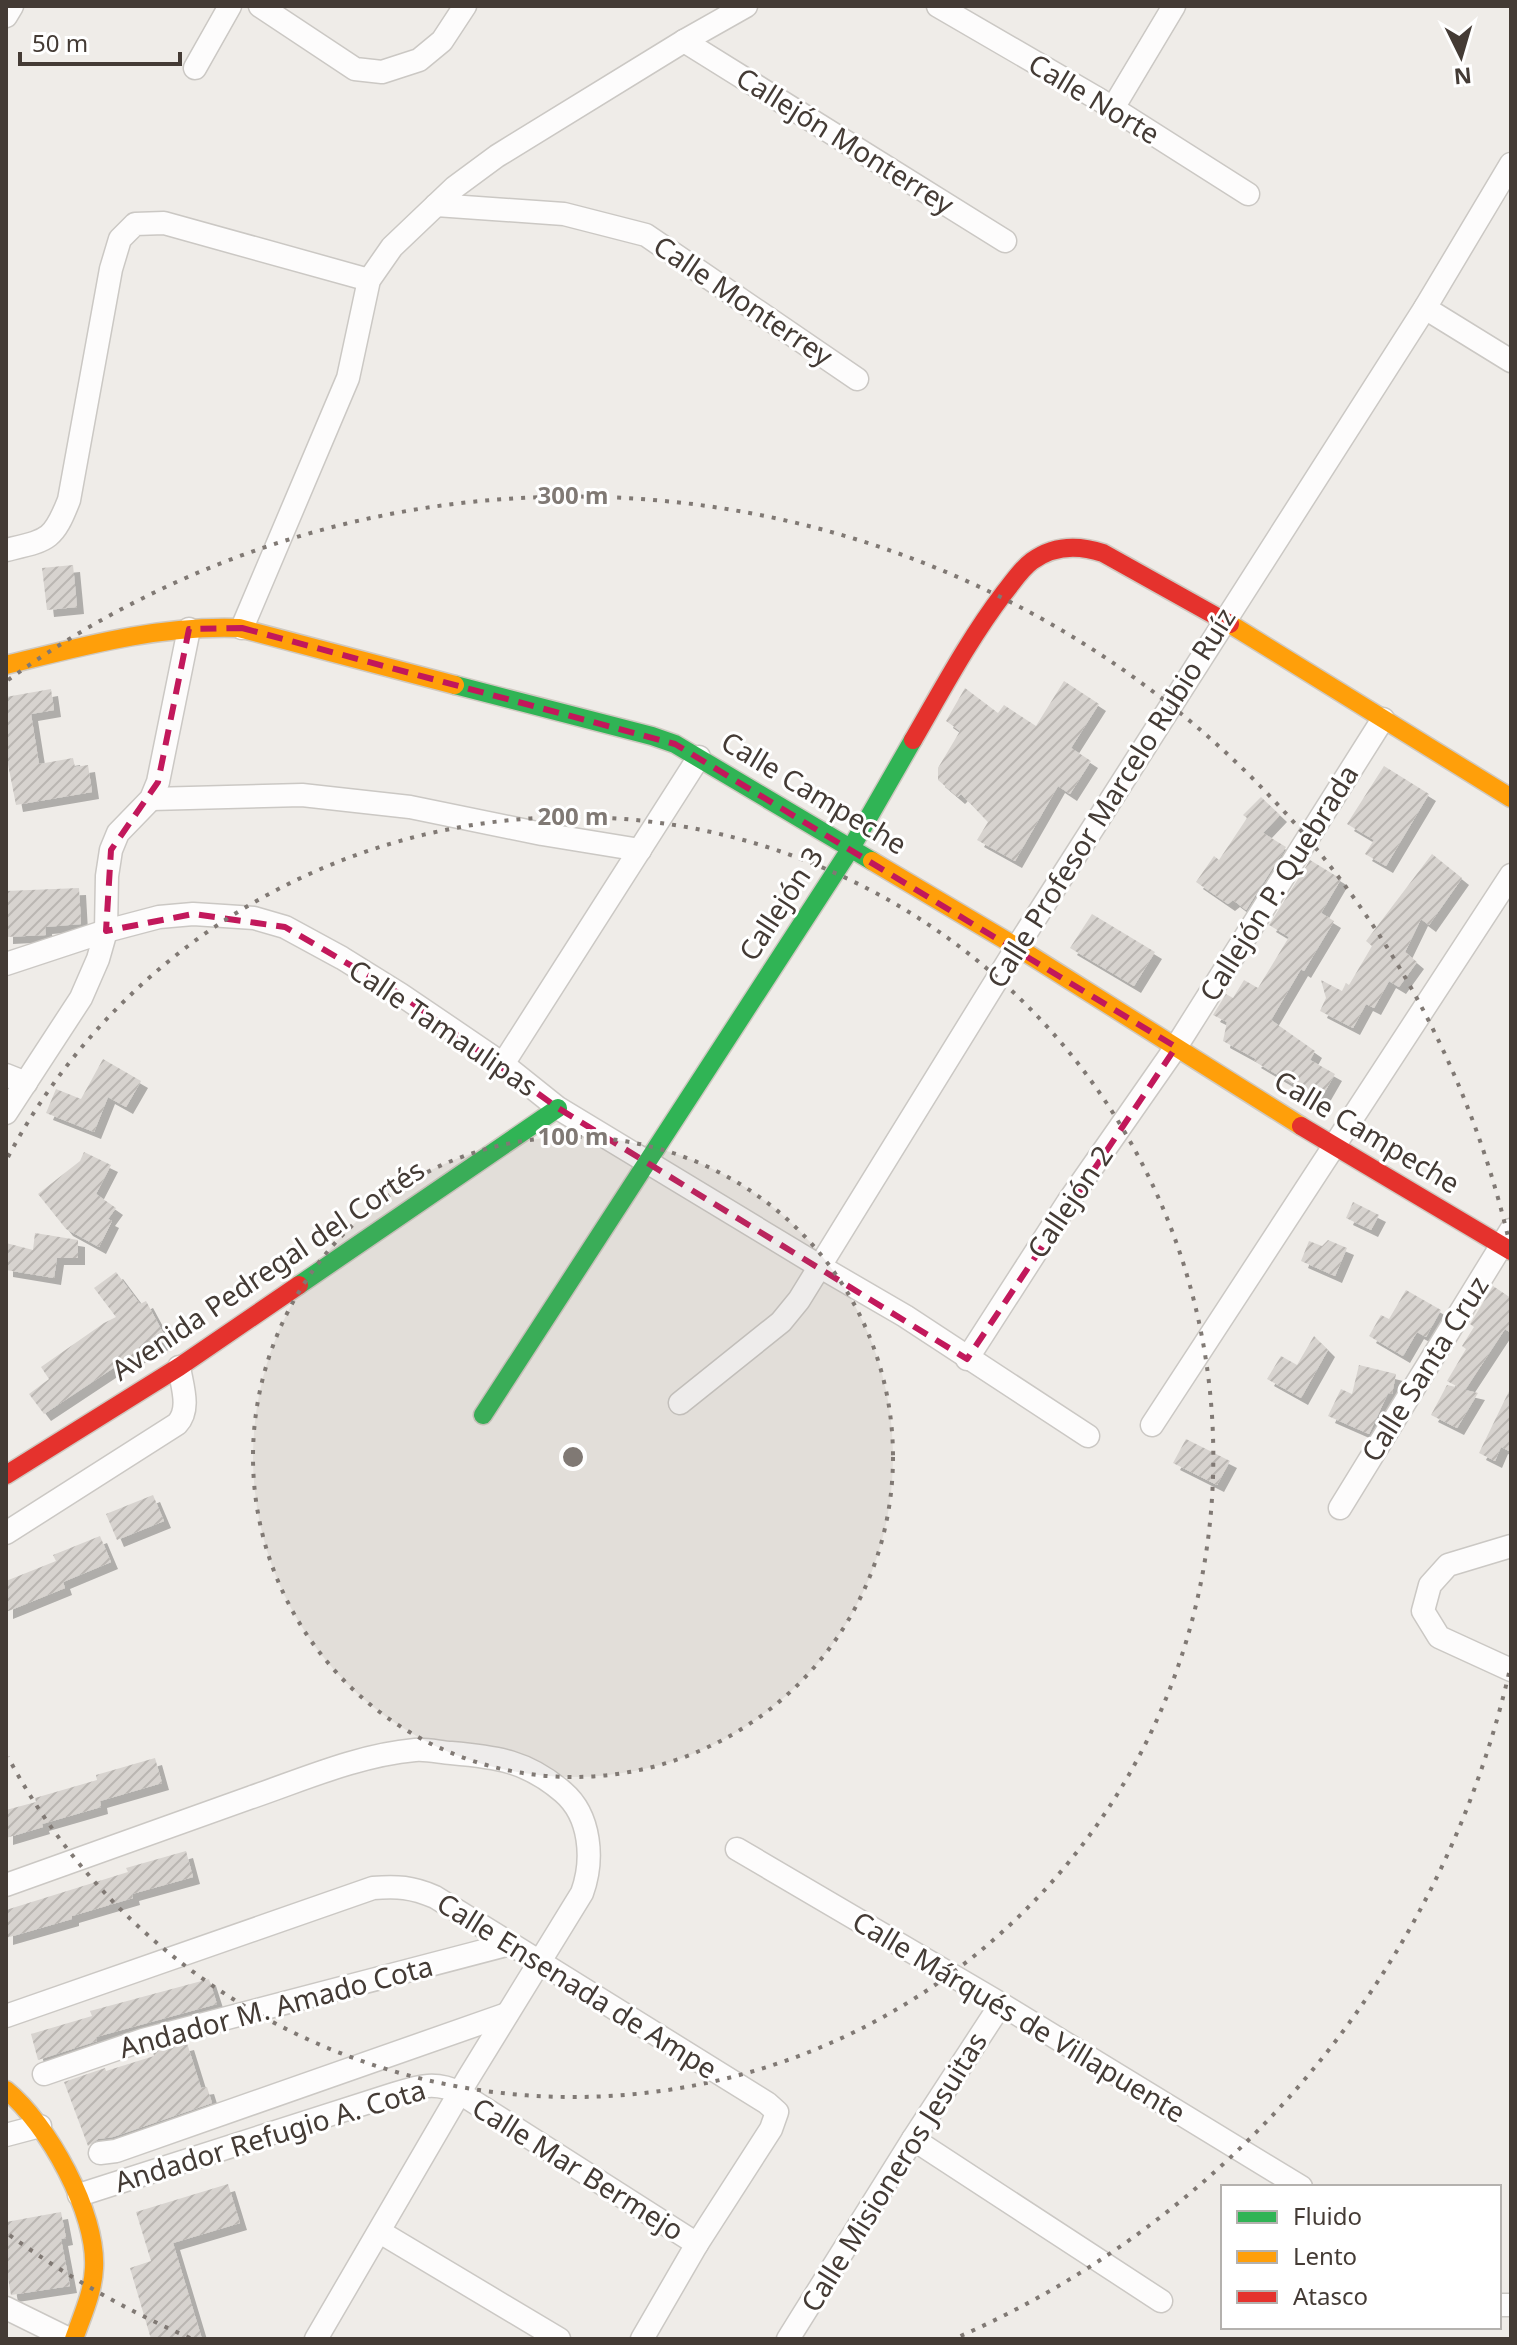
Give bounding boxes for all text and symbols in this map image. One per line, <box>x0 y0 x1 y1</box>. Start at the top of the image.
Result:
scale bar <box>20 16 180 66</box>
north arrow <box>1421 16 1501 96</box>
text: 50 m <box>32 26 88 59</box>
street label: Calle Norte <box>1022 44 1167 152</box>
street label: Callejón Monterrey <box>729 58 962 223</box>
text: N <box>1453 61 1473 93</box>
street label: Calle Monterrey <box>646 226 841 375</box>
text: 300 m <box>538 478 608 511</box>
street label: Calle Profesor Marcelo Rubio Ruíz <box>977 600 1243 995</box>
street label: Calle Campeche <box>715 722 914 863</box>
street label: Callejón P. Quebrada <box>1190 757 1366 1008</box>
text: 200 m <box>538 799 608 832</box>
street label: Callejón 3 <box>729 839 831 968</box>
street label: Calle Tamaulipas <box>342 950 545 1104</box>
street label: Calle Campeche <box>1268 1061 1467 1202</box>
text: 100 m <box>538 1119 608 1152</box>
street label: Callejón 2 <box>1018 1138 1121 1265</box>
street label: Avenida Pedregal del Cortés <box>104 1150 431 1388</box>
street label: Calle Santa Cruz <box>1352 1268 1496 1468</box>
centre of rings <box>559 1443 587 1471</box>
street label: Calle Ensenada de Ampe <box>430 1883 725 2087</box>
street label: Calle Márqués de Villapuente <box>846 1901 1193 2131</box>
street label: Andador M. Amado Cota <box>115 1946 437 2066</box>
street label: Calle Misioneros Jesuitas <box>791 2024 995 2319</box>
street label: Andador Refugio A. Cota <box>110 2070 430 2200</box>
street label: Calle Mar Bermejo <box>466 2088 691 2249</box>
legend <box>1221 2185 1501 2329</box>
text: Fluido <box>1293 2199 1362 2232</box>
text: Lento <box>1293 2239 1357 2272</box>
text: Atasco <box>1293 2279 1368 2312</box>

